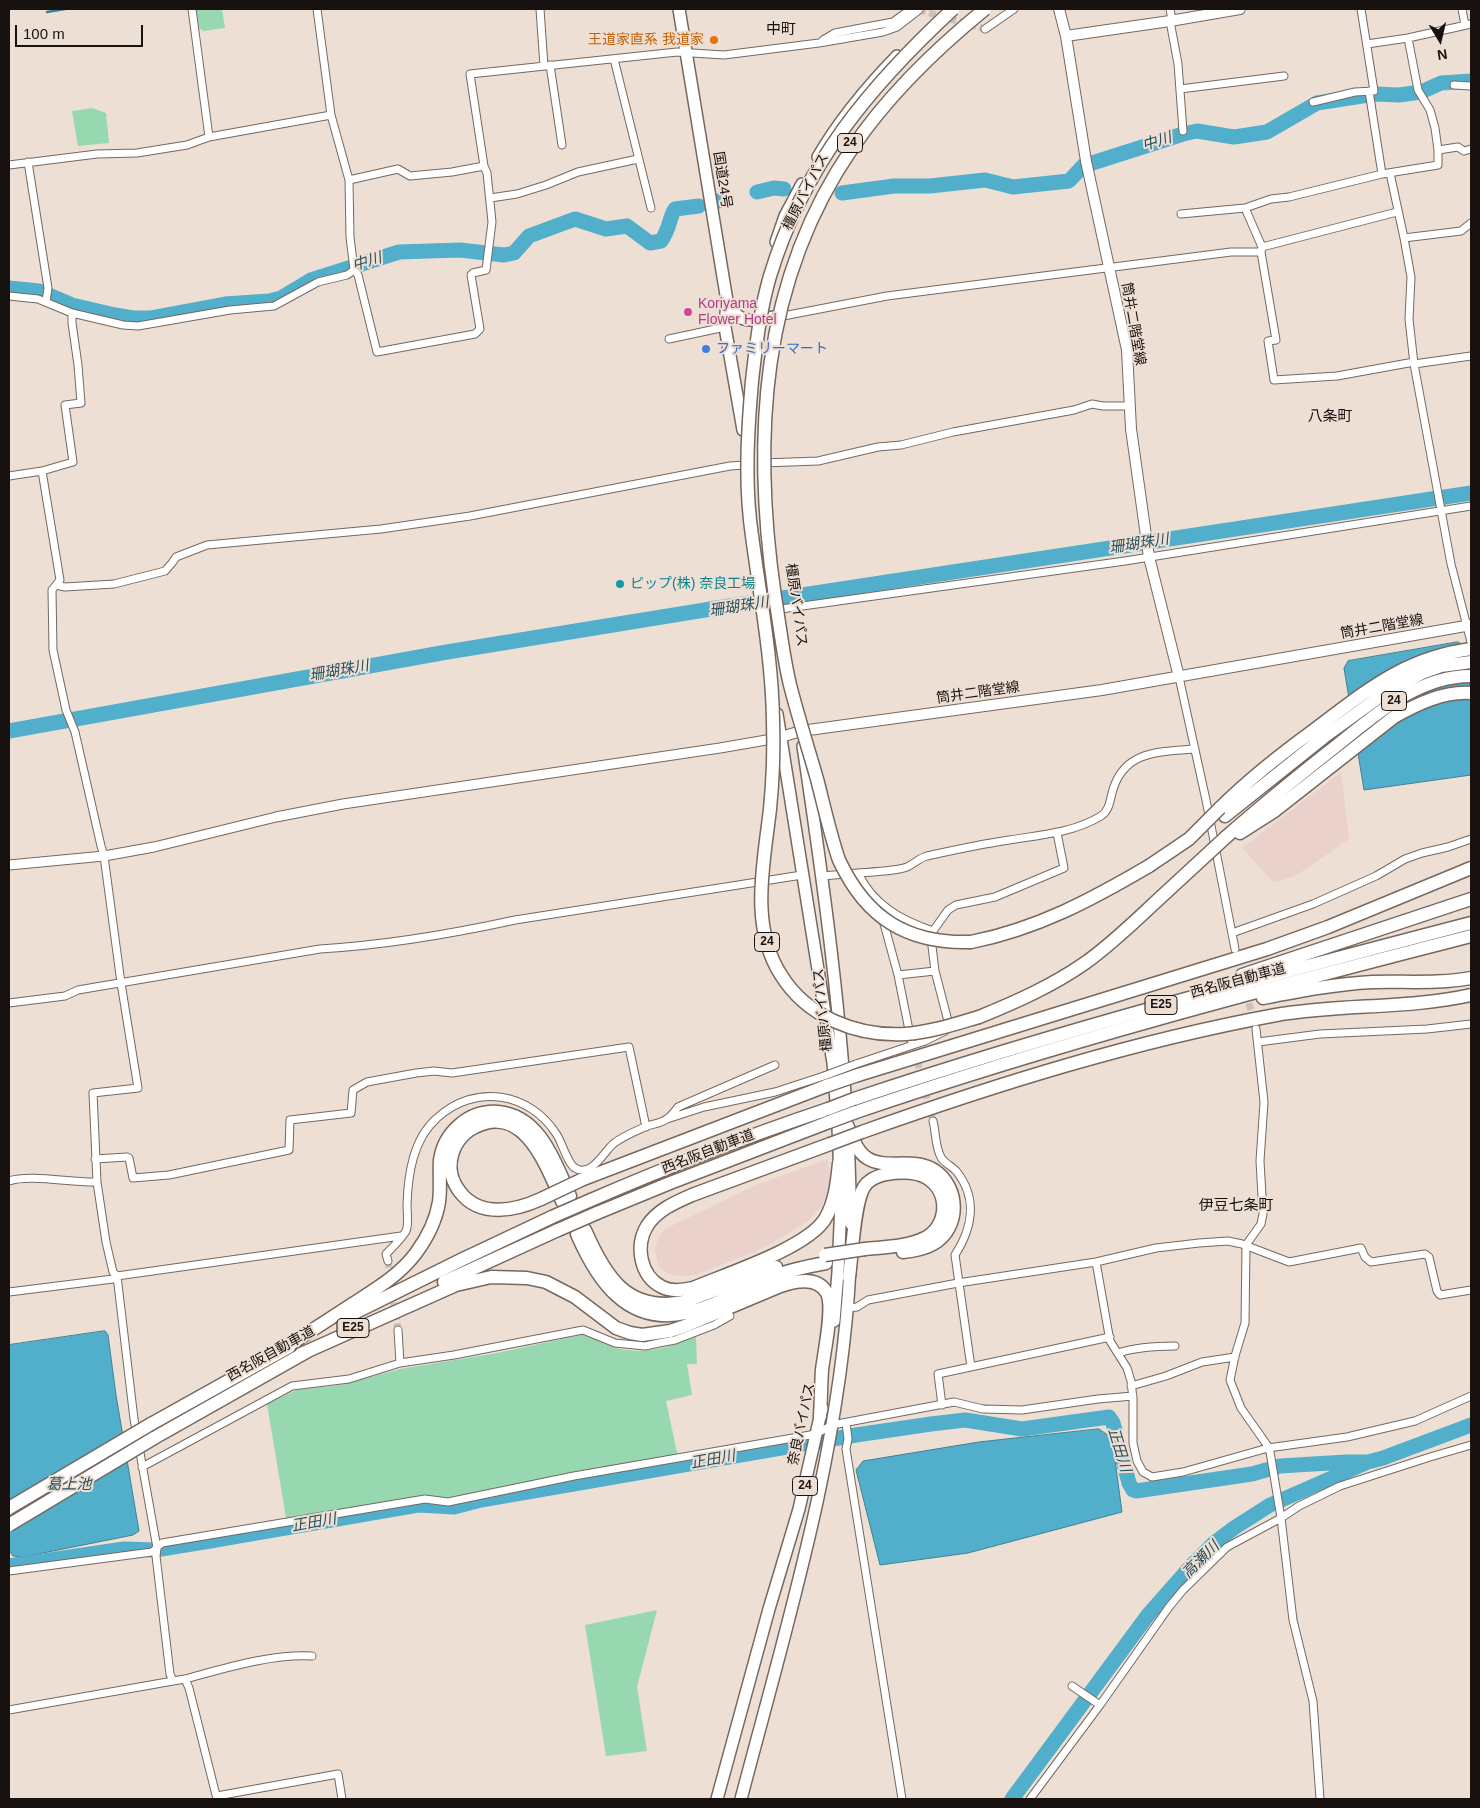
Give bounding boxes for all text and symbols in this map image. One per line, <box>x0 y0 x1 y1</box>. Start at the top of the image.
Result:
scale bar <box>18 15 145 47</box>
north arrow <box>1415 15 1465 65</box>
district label: 中町 <box>766 21 796 39</box>
text: 100 m <box>23 25 65 42</box>
place label: 王道家直系 我道家 <box>588 32 704 48</box>
marker: 王道家直系 我道家 <box>708 34 720 46</box>
text: N <box>1436 46 1449 64</box>
water label: 中川 <box>1140 129 1174 155</box>
road number: 24 <box>838 134 862 152</box>
street label: 国道24号 <box>709 150 735 210</box>
street label: 橿原バイパス <box>779 151 833 233</box>
water label: 中川 <box>350 249 384 275</box>
street label: 筒井二階堂線 <box>1117 281 1149 367</box>
place label: Koriyama Flower Hotel <box>698 296 777 328</box>
marker: Koriyama Flower Hotel <box>682 306 694 318</box>
place label: ファミリーマート <box>716 341 828 357</box>
marker: ファミリーマート <box>700 343 712 355</box>
district label: 八条町 <box>1308 408 1352 426</box>
water label: 珊瑚珠川 <box>1108 530 1170 558</box>
street label: 橿原バイパス <box>782 562 810 648</box>
place label: ピップ(株) 奈良工場 <box>630 576 755 592</box>
marker: ピップ(株) 奈良工場 <box>614 578 626 590</box>
water label: 珊瑚珠川 <box>708 593 770 621</box>
street label: 筒井二階堂線 <box>1339 611 1425 643</box>
water label: 珊瑚珠川 <box>308 657 370 685</box>
street label: 筒井二階堂線 <box>935 679 1021 707</box>
road number: 24 <box>1382 691 1406 710</box>
road number: 24 <box>754 932 780 952</box>
street label: 西名阪自動車道 <box>1188 960 1288 1002</box>
street label: 橿原バイパス <box>810 967 836 1053</box>
road number: E25 <box>1145 996 1177 1014</box>
street label: 西名阪自動車道 <box>659 1127 757 1177</box>
district label: 伊豆七条町 <box>1199 1197 1273 1215</box>
road number: E25 <box>337 1319 369 1338</box>
street label: 西名阪自動車道 <box>224 1323 318 1385</box>
street label: 奈良バイパス <box>785 1381 819 1467</box>
water label: 正田川 <box>1104 1426 1134 1474</box>
water label: 正田川 <box>689 1447 737 1473</box>
water label: 葛上池 <box>47 1476 91 1494</box>
road number: 24 <box>792 1476 818 1495</box>
water label: 正田川 <box>290 1510 338 1536</box>
water label: 高瀬川 <box>1179 1538 1223 1582</box>

